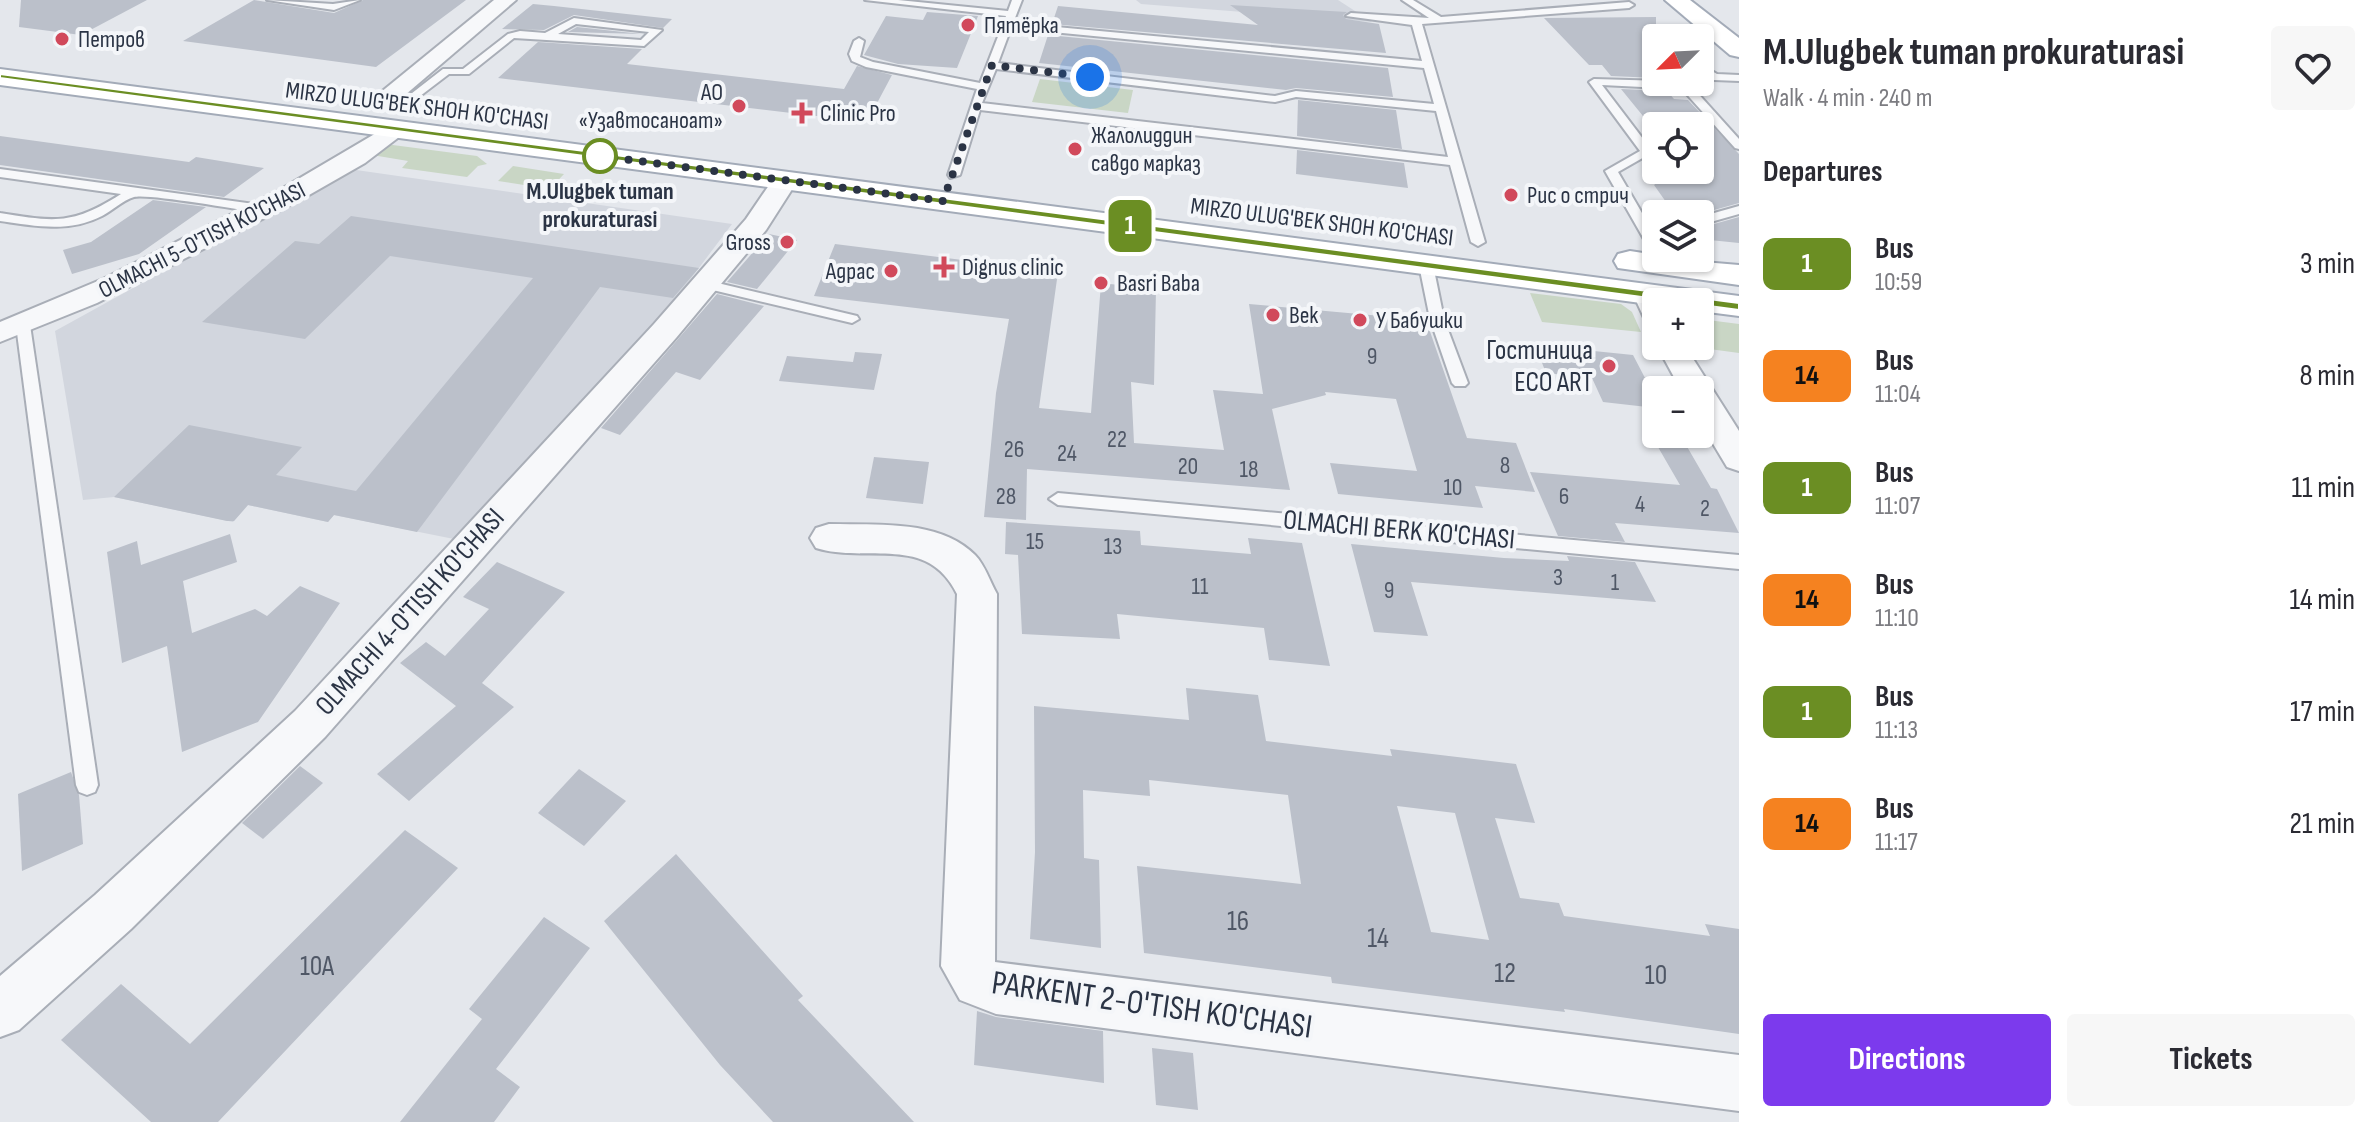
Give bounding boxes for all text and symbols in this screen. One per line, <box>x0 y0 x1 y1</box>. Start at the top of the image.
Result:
place label: Пятёрка <box>984 11 1059 40</box>
marker: Пятёрка <box>959 16 977 34</box>
north arrow <box>1642 24 1714 96</box>
map controls <box>1642 24 1714 448</box>
place label: Петров <box>78 25 145 54</box>
button: heart <box>2271 26 2355 110</box>
marker: Петров <box>53 30 71 48</box>
text: M.Ulugbek tuman prokuraturasi <box>1763 30 2184 75</box>
your location <box>1070 57 1110 97</box>
street label: MIRZO ULUG'BEK SHOH KO'CHASI <box>284 75 550 137</box>
place label: АО «Узавтосаноат» <box>578 78 723 135</box>
text: Walk · 4 min · 240 m <box>1763 83 1932 114</box>
marker: АО «Узавтосаноат» <box>730 97 748 115</box>
place label: Clinic Pro <box>820 99 896 128</box>
marker: Clinic Pro <box>791 102 813 124</box>
button: locate <box>1642 112 1714 184</box>
place label: Жалолиддин савдо марказ <box>1091 121 1201 178</box>
marker: M.Ulugbek tuman prokuraturasi <box>583 139 617 173</box>
marker: Жалолиддин савдо марказ <box>1066 140 1084 158</box>
text: Departures <box>1763 154 1883 190</box>
street label: OLMACHI 5-O'TISH KO'CHASI <box>94 175 310 305</box>
place label: M.Ulugbek tuman prokuraturasi <box>526 177 674 234</box>
place label: Рис о стрич <box>1527 181 1629 210</box>
marker: Рис о стрич <box>1502 186 1520 204</box>
street label: MIRZO ULUG'BEK SHOH KO'CHASI <box>1189 191 1455 253</box>
line badge: 1 <box>1104 200 1156 252</box>
button: layers <box>1642 200 1714 272</box>
text: 1 <box>1125 209 1135 242</box>
place label: Gross <box>726 228 771 257</box>
text: Bus <box>1875 231 1914 267</box>
marker: Gross <box>778 233 796 251</box>
text: 3 min <box>2300 246 2355 282</box>
text: 1 <box>1802 247 1812 280</box>
place label: Dignus clinic <box>962 253 1064 282</box>
marker: Dignus clinic <box>933 256 955 278</box>
place label: Адрас <box>825 257 875 286</box>
marker: Адрас <box>882 262 900 280</box>
text: 10:59 <box>1875 267 1922 298</box>
place label: Basri Baba <box>1117 269 1200 298</box>
marker: Basri Baba <box>1092 274 1110 292</box>
button: + <box>1642 288 1714 360</box>
place label: Bek <box>1289 301 1319 330</box>
marker: Bek <box>1264 306 1282 324</box>
place label: У Бабушки <box>1376 306 1463 335</box>
marker: У Бабушки <box>1351 311 1369 329</box>
place label: Гостиница ECO ART <box>1486 334 1593 399</box>
house number: 9 <box>1367 342 1377 371</box>
text: Bus <box>1875 343 1914 379</box>
marker: Гостиница ECO ART <box>1600 357 1618 375</box>
text: 8 min <box>2299 358 2355 394</box>
text: 14 <box>1795 359 1819 392</box>
button: − <box>1642 376 1714 448</box>
text: 11:04 <box>1875 379 1921 410</box>
house number: 22 <box>1107 425 1127 454</box>
house number: 26 <box>1004 435 1024 464</box>
house number: 24 <box>1057 439 1077 468</box>
house number: 8 <box>1500 451 1510 480</box>
house number: 20 <box>1178 452 1198 481</box>
house number: 18 <box>1240 455 1258 484</box>
text: Bus <box>1875 455 1914 491</box>
text: 11 min <box>2292 470 2355 506</box>
text: 1 <box>1802 471 1812 504</box>
house number: 10 <box>1443 473 1463 502</box>
house number: 28 <box>996 482 1016 511</box>
house number: 6 <box>1559 482 1569 511</box>
house number: 4 <box>1635 490 1645 519</box>
text: 11:07 <box>1875 491 1920 522</box>
house number: 2 <box>1700 494 1710 523</box>
street label: OLMACHI 4-O'TISH KO'CHASI <box>309 502 511 722</box>
street label: OLMACHI BERK KO'CHASI <box>1282 503 1516 557</box>
house number: 15 <box>1026 527 1044 556</box>
house number: 13 <box>1104 532 1122 561</box>
house number: 3 <box>1553 563 1563 592</box>
text: Bus <box>1875 567 1914 603</box>
house number: 1 <box>1611 568 1620 597</box>
house number: 11 <box>1192 572 1209 601</box>
house number: 9 <box>1384 576 1394 605</box>
text: 14 min <box>2290 582 2355 618</box>
text: 14 <box>1795 583 1819 616</box>
text: 11:10 <box>1875 603 1919 634</box>
text: Bus <box>1875 679 1914 715</box>
text: 17 min <box>2290 694 2355 730</box>
text: 1 <box>1802 695 1812 728</box>
text: 11:13 <box>1875 715 1918 746</box>
text: Bus <box>1875 791 1914 827</box>
text: 21 min <box>2290 806 2355 842</box>
text: 14 <box>1795 807 1819 840</box>
text: 11:17 <box>1875 827 1918 858</box>
house number: 16 <box>1227 905 1249 938</box>
house number: 14 <box>1367 922 1389 955</box>
house number: 10А <box>300 950 335 983</box>
house number: 12 <box>1494 957 1516 990</box>
house number: 10 <box>1645 959 1667 992</box>
street label: PARKENT 2-O'TISH KO'CHASI <box>989 962 1315 1048</box>
button: Directions <box>1763 1014 2051 1106</box>
button: Tickets <box>2067 1014 2355 1106</box>

